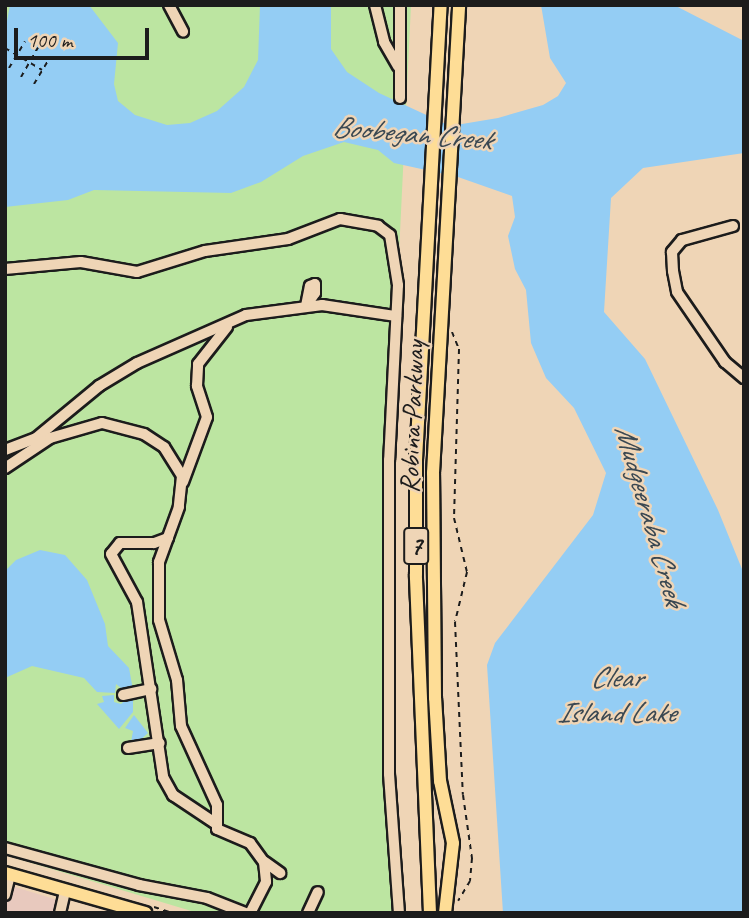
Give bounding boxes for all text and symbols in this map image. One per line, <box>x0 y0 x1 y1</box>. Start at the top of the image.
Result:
scale bar <box>18 14 152 58</box>
text: 100 m <box>27 27 72 53</box>
water label: Boobegan Creek <box>331 108 493 158</box>
street label: Robina Parkway <box>393 340 431 494</box>
water label: Mudgeeraba Creek <box>607 421 693 609</box>
road number: 7 <box>402 524 430 568</box>
water label: Clear Island Lake <box>556 659 676 730</box>

